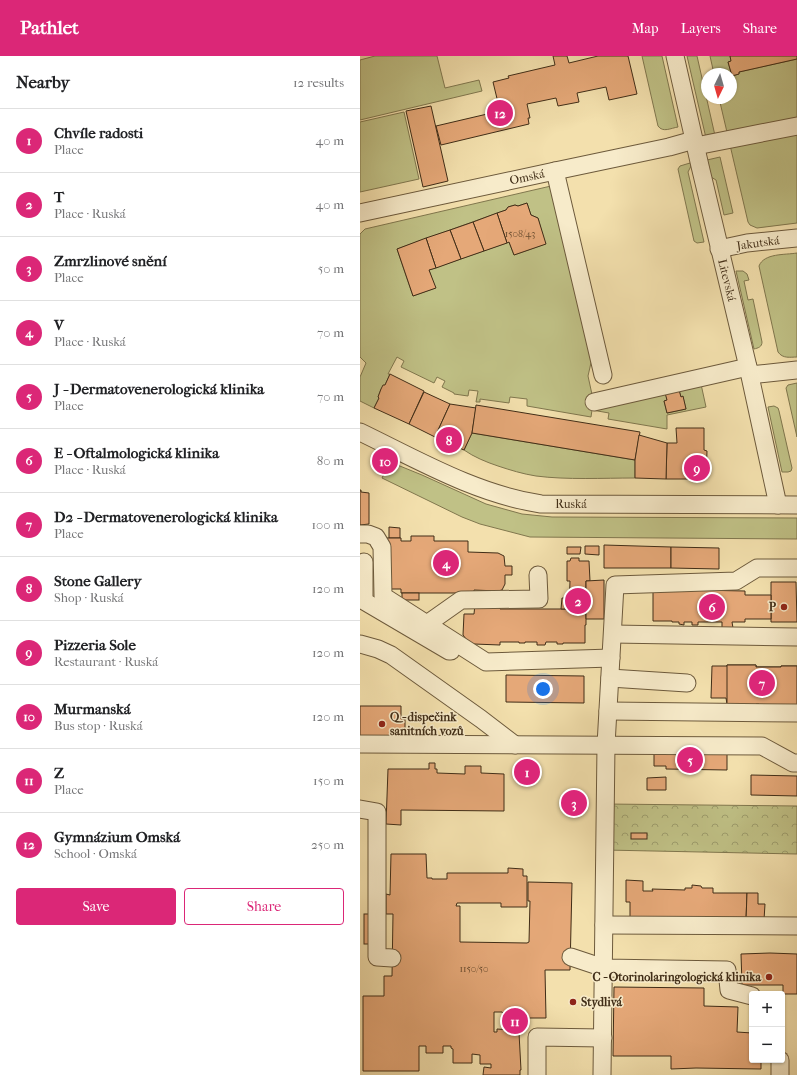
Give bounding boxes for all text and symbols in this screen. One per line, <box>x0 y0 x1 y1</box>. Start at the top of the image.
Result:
text: Pathlet <box>20 17 79 39</box>
text: Map <box>632 20 659 37</box>
text: Layers <box>681 20 721 37</box>
text: Share <box>743 20 777 37</box>
north arrow <box>701 68 737 104</box>
text: Nearby <box>16 72 70 92</box>
text: 12 results <box>293 75 344 90</box>
pin: 12 <box>487 98 513 128</box>
text: Chvíle radosti <box>54 124 143 142</box>
text: 1 <box>27 133 31 148</box>
text: 40 m <box>316 133 344 148</box>
text: Place <box>54 142 84 157</box>
street label: Omská <box>508 166 546 188</box>
text: T <box>54 188 64 206</box>
text: 2 <box>26 197 32 212</box>
text: 40 m <box>316 197 344 212</box>
text: Place · Ruská <box>54 206 126 221</box>
house number: 1508/43 <box>505 228 535 240</box>
street label: Jakutská <box>735 233 781 253</box>
text: Zmrzlinové snění <box>54 252 167 270</box>
street label: Litevská <box>715 257 739 303</box>
text: 3 <box>26 261 32 276</box>
text: 50 m <box>318 261 344 276</box>
text: Place <box>54 270 84 285</box>
text: V <box>54 316 64 334</box>
text: 4 <box>25 325 33 340</box>
text: 70 m <box>317 325 344 340</box>
text: Place · Ruská <box>54 334 126 349</box>
text: J - Dermatovenerologická klinika <box>54 380 264 398</box>
text: 5 <box>26 389 32 404</box>
text: 70 m <box>317 389 344 404</box>
text: Place <box>54 398 84 413</box>
pin: 8 <box>436 425 462 455</box>
text: E - Oftalmologická klinika <box>54 444 219 462</box>
pin: 10 <box>372 446 398 476</box>
text: 6 <box>25 453 33 468</box>
text: 80 m <box>317 453 344 468</box>
pin: 9 <box>684 453 710 483</box>
text: Place · Ruská <box>54 462 126 477</box>
street label: Ruská <box>555 497 587 511</box>
text: D2 - Dermatovenerologická klinika <box>54 508 278 526</box>
text: 7 <box>26 517 32 532</box>
text: 100 m <box>311 517 344 532</box>
text: Place <box>54 526 84 541</box>
pin: 4 <box>433 548 459 578</box>
text: Stone Gallery <box>54 572 141 590</box>
text: 8 <box>26 581 32 596</box>
text: 120 m <box>312 581 344 596</box>
pin: 2 <box>565 586 591 616</box>
text: Shop · Ruská <box>54 590 124 605</box>
pin: 6 <box>699 592 725 622</box>
place label: P <box>769 600 777 614</box>
marker: P <box>779 602 789 612</box>
text: Pizzeria Sole <box>54 636 136 654</box>
text: 9 <box>26 645 32 660</box>
text: 120 m <box>312 645 344 660</box>
text: Restaurant · Ruská <box>54 654 158 669</box>
pin: 7 <box>749 668 775 698</box>
your location <box>533 679 553 699</box>
text: Murmanská <box>54 700 131 718</box>
text: 10 <box>23 709 35 724</box>
text: 120 m <box>312 709 344 724</box>
place label: Q - dispečink sanitních vozů <box>390 710 464 738</box>
text: Bus stop · Ruská <box>54 718 143 733</box>
marker: Q - dispečink sanitních vozů <box>377 719 387 729</box>
pin: 5 <box>677 745 703 775</box>
pin: 1 <box>514 757 540 787</box>
text: Z <box>54 764 64 782</box>
text: 11 <box>24 773 34 788</box>
text: 150 m <box>313 773 344 788</box>
text: Place <box>54 782 84 797</box>
pin: 3 <box>561 788 587 818</box>
text: Gymnázium Omská <box>54 828 180 846</box>
text: 12 <box>23 837 35 852</box>
text: 250 m <box>311 837 344 852</box>
text: School · Omská <box>54 846 137 861</box>
button: Save <box>16 888 176 925</box>
button: Share <box>184 888 344 925</box>
house number: 1150/50 <box>459 963 489 975</box>
place label: C - Otorinolaringologická klinika <box>592 970 761 985</box>
marker: C - Otorinolaringologická klinika <box>764 972 774 982</box>
map controls <box>749 991 785 1063</box>
button: + <box>749 991 785 1027</box>
place label: Stydlivá <box>581 995 623 1010</box>
marker: Stydlivá <box>568 997 578 1007</box>
pin: 11 <box>502 1006 528 1036</box>
button: − <box>749 1027 785 1063</box>

